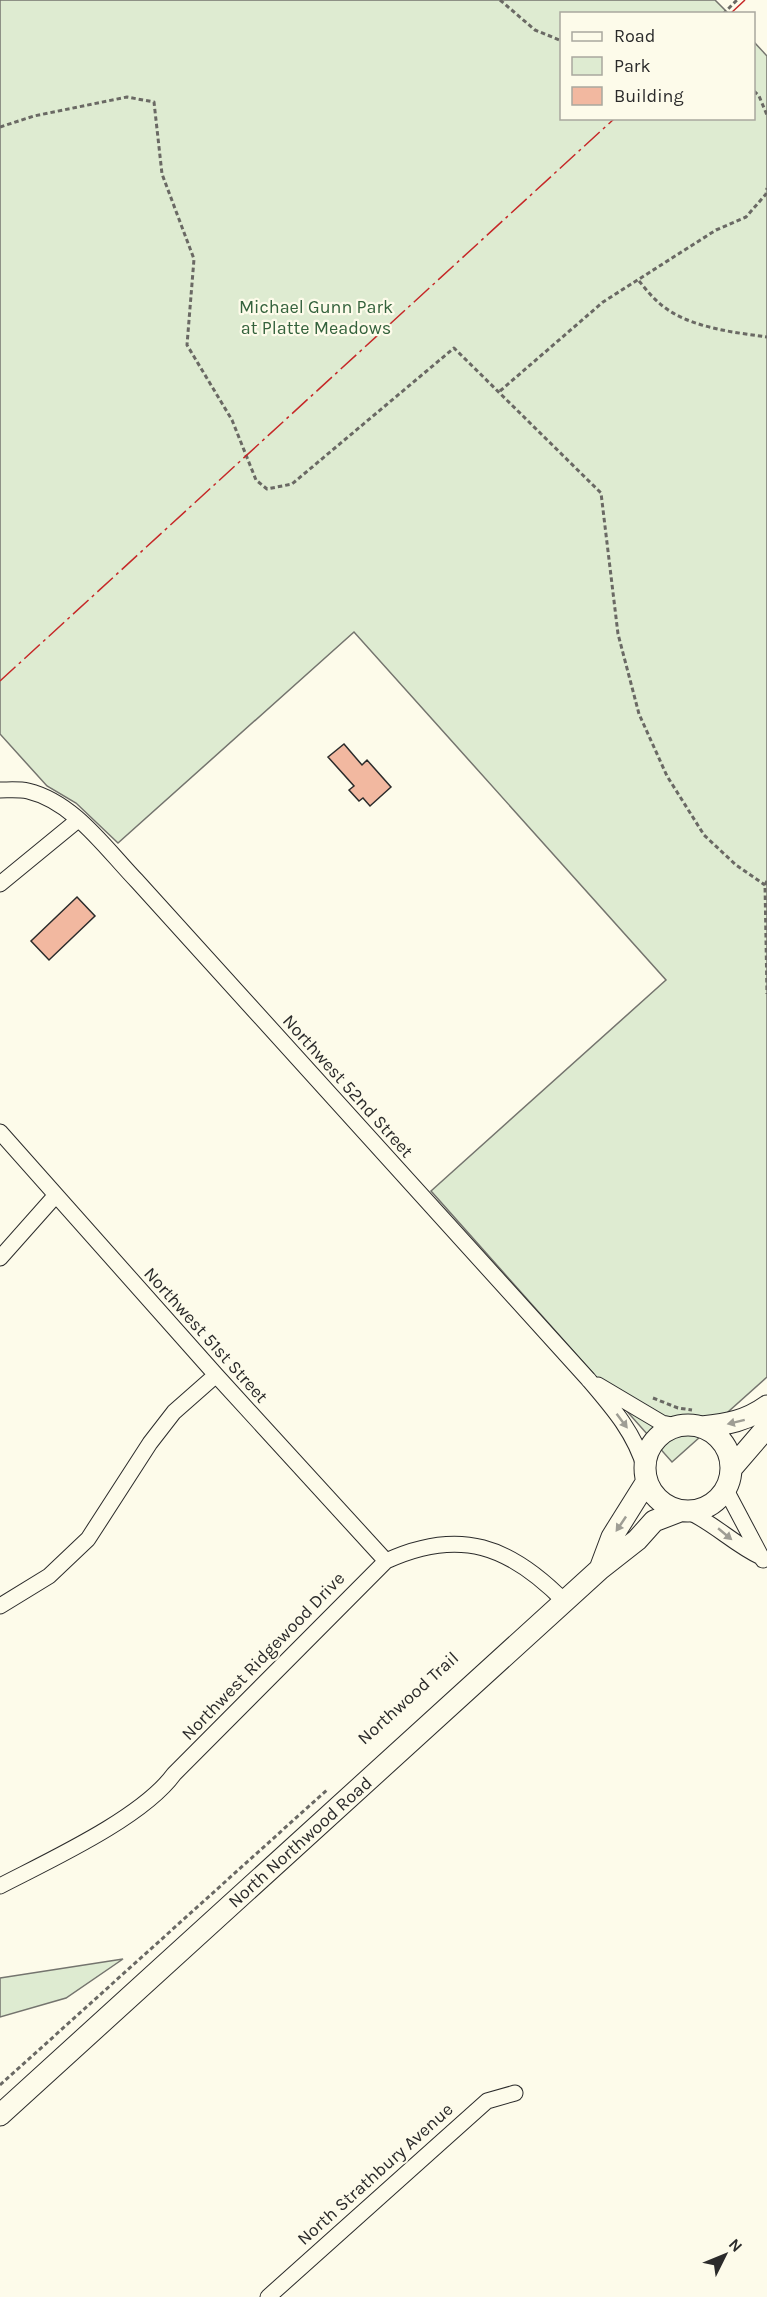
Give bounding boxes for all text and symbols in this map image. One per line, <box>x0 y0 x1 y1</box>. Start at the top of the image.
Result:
legend <box>560 12 755 120</box>
text: Road <box>614 25 655 47</box>
text: Park <box>614 55 651 77</box>
text: Building <box>614 85 684 107</box>
park label: Michael Gunn Park at Platte Meadows <box>239 296 393 339</box>
street label: Northwest 52nd Street <box>278 1010 418 1162</box>
street label: Northwest 51st Street <box>139 1263 273 1408</box>
one-way arrow <box>615 1413 628 1429</box>
one-way arrow <box>727 1417 745 1427</box>
one-way arrow <box>615 1515 627 1531</box>
one-way arrow <box>717 1528 733 1541</box>
street label: Northwest Ridgewood Drive <box>177 1567 349 1745</box>
street label: Northwood Trail <box>353 1647 463 1749</box>
street label: North Northwood Road <box>224 1772 376 1912</box>
street label: North Strathbury Avenue <box>292 2098 458 2250</box>
north arrow <box>695 2225 755 2285</box>
text: N <box>725 2234 746 2256</box>

